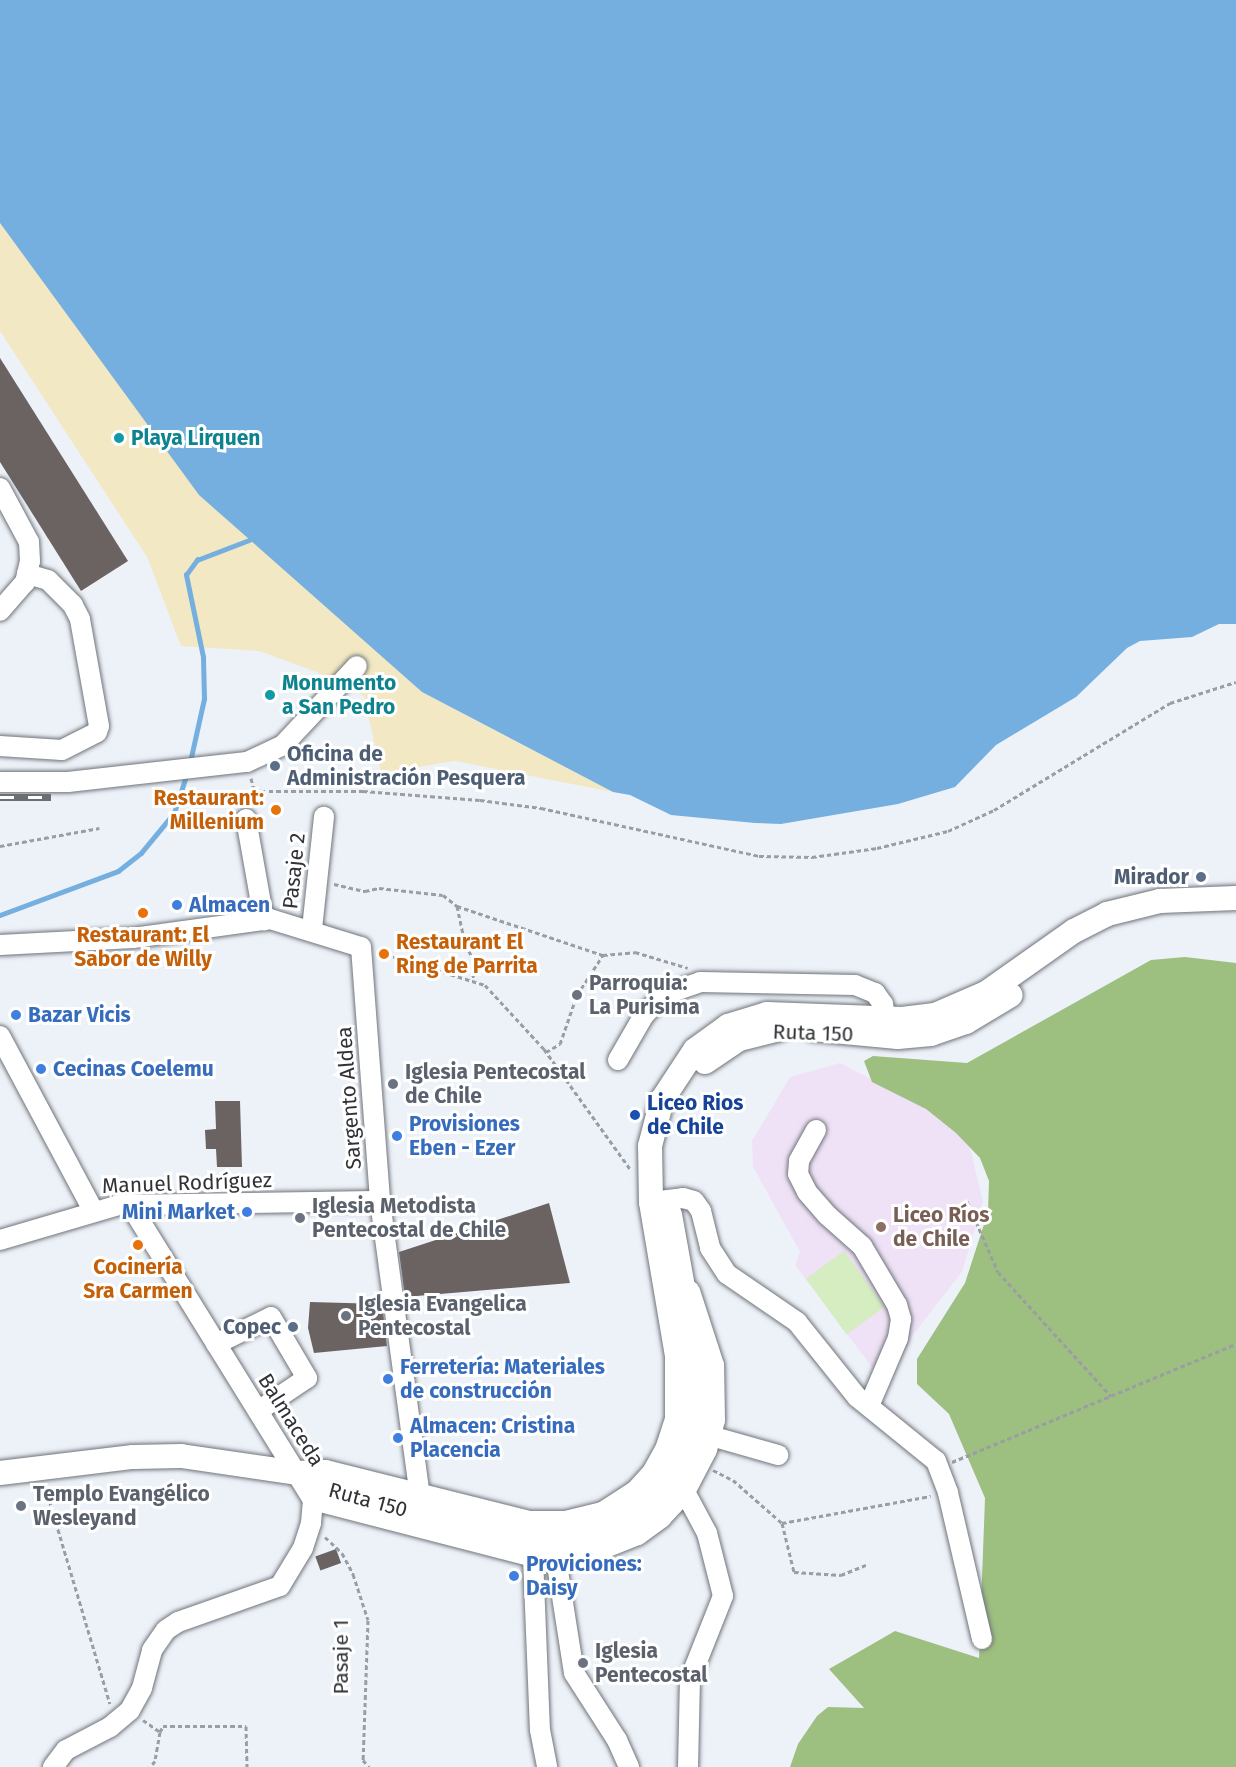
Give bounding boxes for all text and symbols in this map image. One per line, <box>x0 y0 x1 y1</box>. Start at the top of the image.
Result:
place label: Playa Lirquen <box>131 425 260 451</box>
marker: Playa Lirquen <box>112 431 126 445</box>
place label: Monumento a San Pedro <box>282 670 396 720</box>
marker: Monumento a San Pedro <box>263 688 277 702</box>
place label: Oficina de Administración Pesquera <box>287 741 526 791</box>
marker: Oficina de Administración Pesquera <box>268 759 282 773</box>
place label: Restaurant: Millenium <box>154 785 264 835</box>
marker: Restaurant: Millenium <box>269 803 283 817</box>
street label: Pasaje 2 <box>277 832 311 910</box>
place label: Mirador <box>1114 864 1189 890</box>
marker: Mirador <box>1194 870 1208 884</box>
place label: Almacen <box>189 892 270 918</box>
marker: Almacen <box>170 898 184 912</box>
marker: Restaurant: El Sabor de Willy <box>136 906 150 920</box>
place label: Restaurant: El Sabor de Willy <box>74 922 212 972</box>
place label: Restaurant El Ring de Parrita <box>396 929 538 979</box>
marker: Restaurant El Ring de Parrita <box>377 947 391 961</box>
place label: Parroquia: La Purisima <box>589 970 700 1020</box>
marker: Parroquia: La Purisima <box>570 988 584 1002</box>
place label: Bazar Vicis <box>28 1002 131 1028</box>
marker: Bazar Vicis <box>9 1008 23 1022</box>
street label: Ruta 150 <box>772 1019 854 1047</box>
street label: Sargento Aldea <box>331 1026 367 1170</box>
place label: Cecinas Coelemu <box>53 1056 214 1082</box>
place label: Iglesia Pentecostal de Chile <box>405 1059 585 1109</box>
marker: Cecinas Coelemu <box>34 1062 48 1076</box>
marker: Iglesia Pentecostal de Chile <box>386 1077 400 1091</box>
place label: Liceo Rios de Chile <box>647 1090 743 1140</box>
marker: Liceo Rios de Chile <box>628 1108 642 1122</box>
place label: Provisiones Eben - Ezer <box>409 1111 520 1161</box>
marker: Provisiones Eben - Ezer <box>390 1129 404 1143</box>
street label: Manuel Rodríguez <box>102 1167 272 1199</box>
place label: Iglesia Metodista Pentecostal de Chile <box>312 1193 506 1243</box>
place label: Mini Market <box>122 1199 235 1225</box>
place label: Liceo Ríos de Chile <box>893 1202 989 1252</box>
marker: Mini Market <box>240 1205 254 1219</box>
marker: Iglesia Metodista Pentecostal de Chile <box>293 1211 307 1225</box>
marker: Liceo Ríos de Chile <box>874 1220 888 1234</box>
marker: Cocinería Sra Carmen <box>131 1238 145 1252</box>
place label: Cocinería Sra Carmen <box>83 1254 193 1304</box>
place label: Iglesia Evangelica Pentecostal <box>358 1291 527 1341</box>
marker: Iglesia Evangelica Pentecostal <box>339 1309 353 1323</box>
place label: Copec <box>223 1314 281 1340</box>
marker: Copec <box>286 1320 300 1334</box>
place label: Ferretería: Materiales de construcción <box>400 1354 605 1404</box>
street label: Balmaceda <box>253 1369 329 1471</box>
marker: Ferretería: Materiales de construcción <box>381 1372 395 1386</box>
place label: Almacen: Cristina Placencia <box>410 1413 575 1463</box>
marker: Almacen: Cristina Placencia <box>391 1431 405 1445</box>
street label: Ruta 150 <box>326 1477 410 1523</box>
place label: Templo Evangélico Wesleyand <box>33 1481 210 1531</box>
marker: Templo Evangélico Wesleyand <box>14 1499 28 1513</box>
place label: Proviciones: Daisy <box>526 1551 642 1601</box>
marker: Proviciones: Daisy <box>507 1569 521 1583</box>
street label: Pasaje 1 <box>328 1619 354 1695</box>
place label: Iglesia Pentecostal <box>595 1638 707 1688</box>
marker: Iglesia Pentecostal <box>576 1656 590 1670</box>

